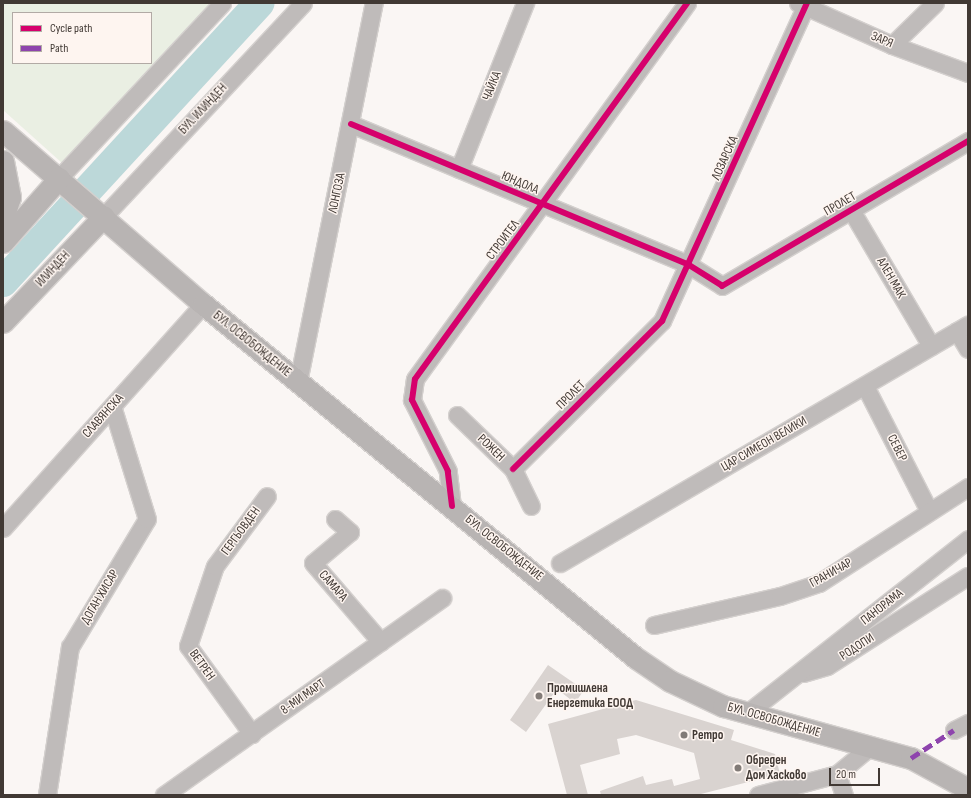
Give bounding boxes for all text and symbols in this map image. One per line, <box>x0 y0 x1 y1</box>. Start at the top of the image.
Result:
legend <box>12 12 152 64</box>
text: Cycle path <box>50 21 92 36</box>
street label: ЗАРЯ <box>868 28 896 52</box>
text: Path <box>50 41 68 56</box>
street label: ЧАЙКА <box>479 69 505 103</box>
street label: БУЛ. ИЛИНДЕН <box>175 80 231 138</box>
street label: ЛОЗАРСКА <box>708 134 742 182</box>
street label: ЮНДОЛА <box>499 168 541 198</box>
street label: ЛОНГОЗА <box>325 172 349 214</box>
street label: ПРОЛЕТ <box>821 189 859 219</box>
street label: СТРОИТЕЛ <box>483 217 523 263</box>
street label: ИЛИНДЕН <box>32 248 74 290</box>
street label: АЛЕН МАК <box>873 255 909 301</box>
street label: БУЛ. ОСВОБОЖДЕНИЕ <box>210 308 294 380</box>
street label: ПРОЛЕТ <box>553 377 589 413</box>
street label: СЛАВЯНСКА <box>79 391 127 441</box>
street label: ЦАР СИМЕОН ВЕЛИКИ <box>718 413 810 475</box>
street label: РОЖЕН <box>474 431 508 465</box>
street label: СЕВЕР <box>884 432 910 464</box>
street label: ГЕРГЬОВДЕН <box>218 504 264 558</box>
street label: БУЛ. ОСВОБОЖДЕНИЕ <box>462 512 546 584</box>
street label: ГРАНИЧАР <box>807 555 855 591</box>
street label: ДОГАН ХИСАР <box>78 567 122 627</box>
street label: САМАРА <box>315 567 351 605</box>
street label: ПАНОРАМА <box>858 586 906 628</box>
street label: РОДОПИ <box>837 630 877 664</box>
street label: ВЕТРЕН <box>186 647 218 683</box>
street label: 8-МИ МАРТ <box>278 676 328 718</box>
place label: Промишлена Енергетика ЕООД <box>547 681 633 712</box>
marker: Промишлена Енергетика ЕООД <box>534 691 544 701</box>
street label: БУЛ. ОСВОБОЖДЕНИЕ <box>726 699 822 741</box>
place label: Ретро <box>692 727 723 743</box>
marker: Ретро <box>679 730 689 740</box>
place label: Обреден Дом Хасково <box>746 753 806 784</box>
scale bar <box>831 760 882 786</box>
marker: Обреден Дом Хасково <box>733 763 743 773</box>
text: 20 m <box>836 767 856 782</box>

